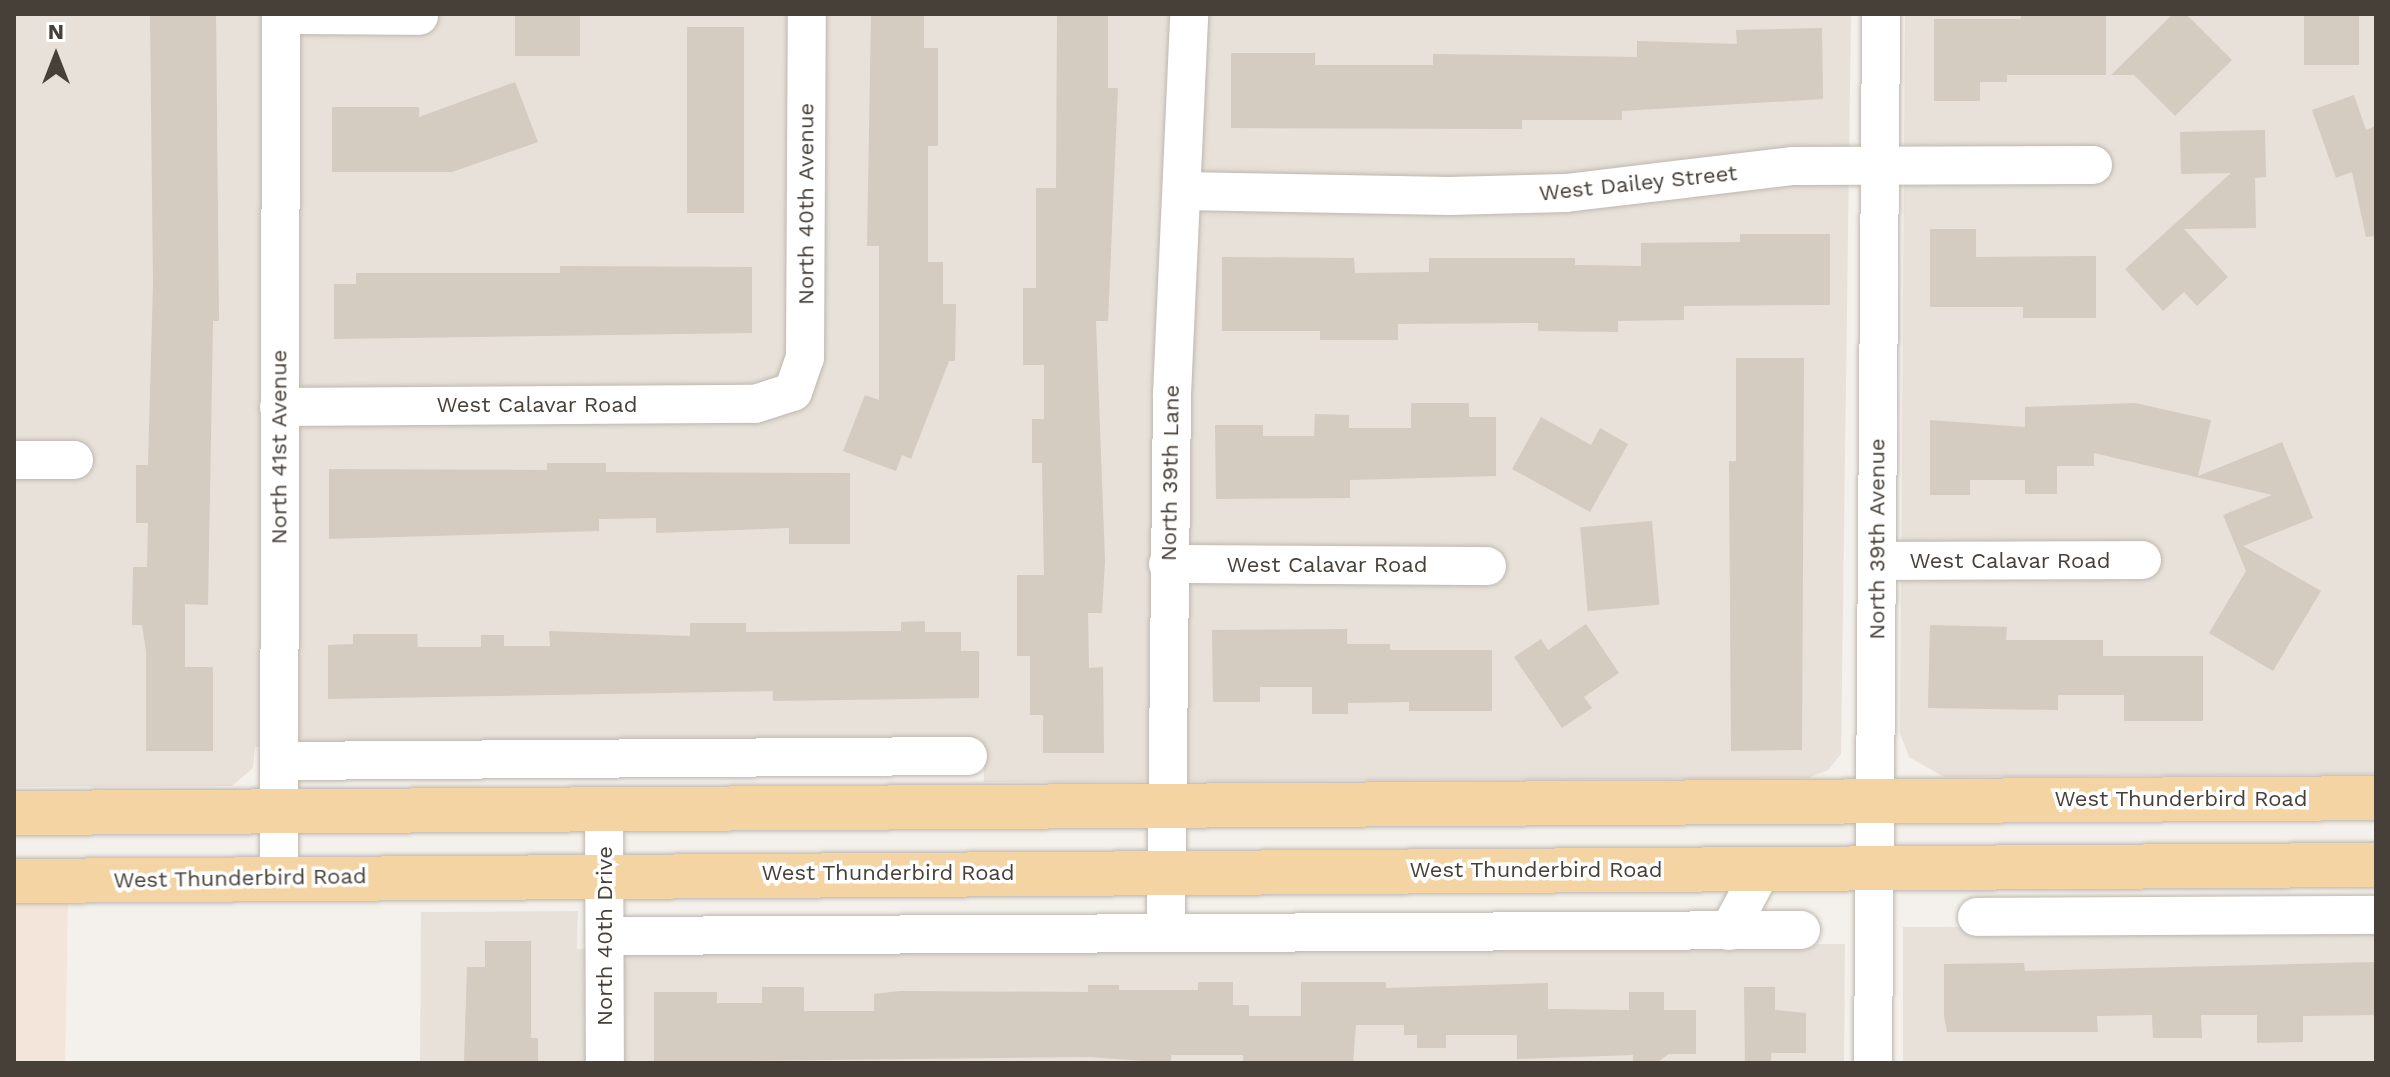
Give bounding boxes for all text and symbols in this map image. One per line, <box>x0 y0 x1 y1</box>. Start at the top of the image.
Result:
north arrow <box>16 16 96 96</box>
text: N <box>48 19 64 44</box>
street label: North 40th Avenue <box>793 102 819 306</box>
street label: West Dailey Street <box>1537 159 1739 207</box>
street label: North 41st Avenue <box>266 349 292 545</box>
street label: North 39th Lane <box>1155 385 1185 561</box>
street label: West Calavar Road <box>436 392 638 418</box>
street label: North 39th Avenue <box>1864 438 1890 640</box>
street label: West Calavar Road <box>1909 548 2111 574</box>
street label: West Calavar Road <box>1226 552 1428 578</box>
street label: West Thunderbird Road <box>2054 786 2308 812</box>
street label: North 40th Drive <box>592 846 618 1026</box>
street label: West Thunderbird Road <box>1409 857 1663 883</box>
street label: West Thunderbird Road <box>761 860 1015 886</box>
street label: West Thunderbird Road <box>113 863 367 893</box>

